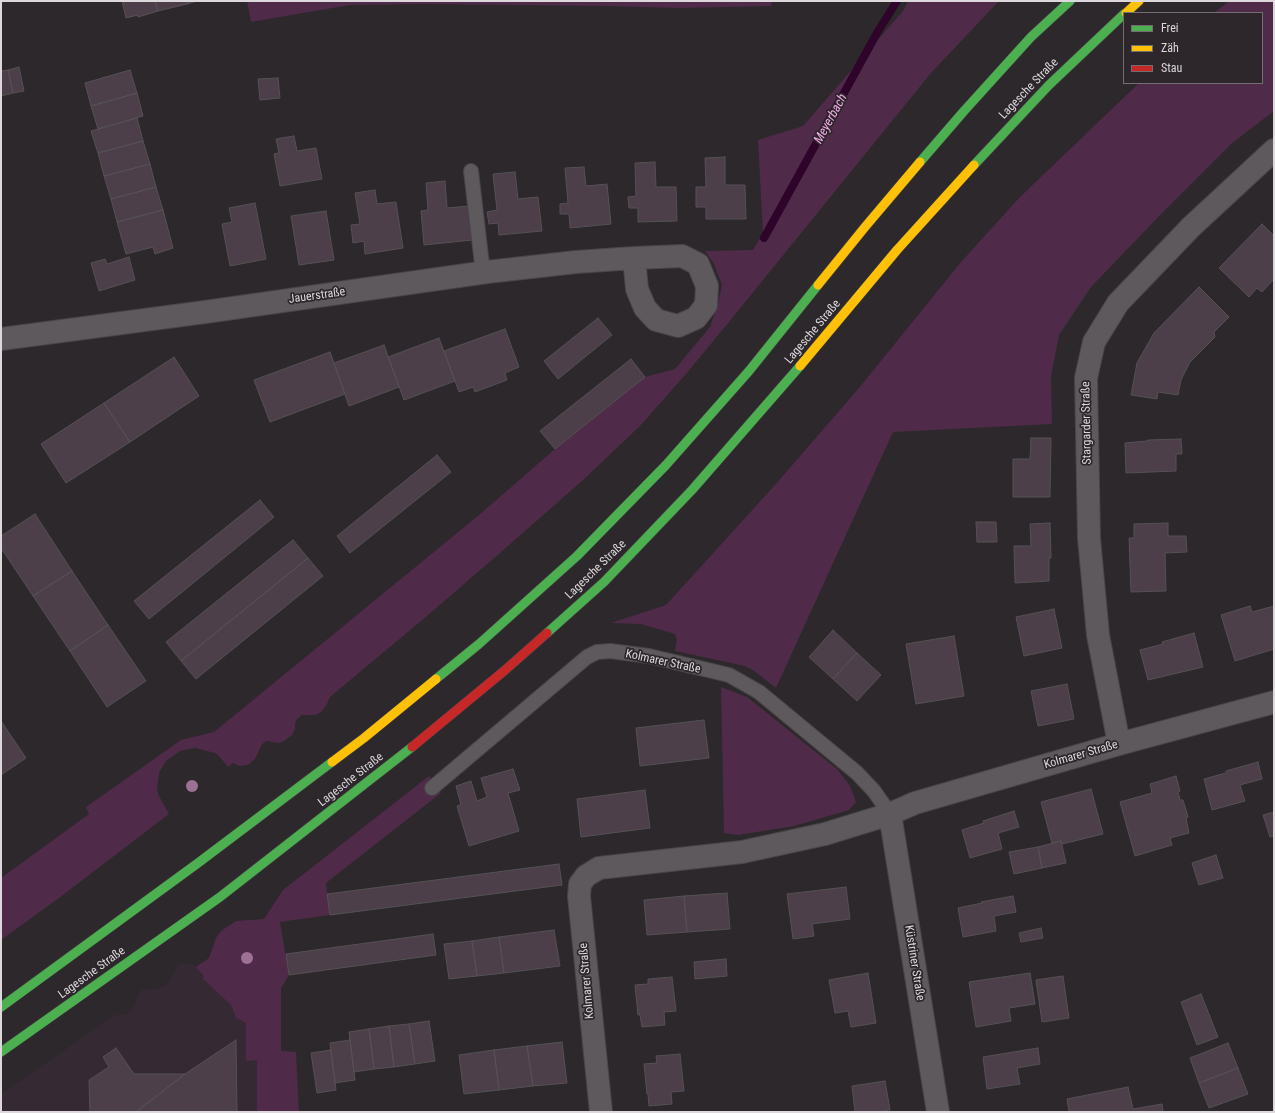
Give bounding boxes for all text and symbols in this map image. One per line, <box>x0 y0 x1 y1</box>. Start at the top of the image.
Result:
legend <box>1123 12 1263 84</box>
text: Frei <box>1161 21 1179 35</box>
text: Zäh <box>1161 41 1179 55</box>
street label: Lagesche Straße <box>996 56 1062 122</box>
text: Stau <box>1161 61 1182 75</box>
water label: Meyerbach <box>811 91 851 147</box>
street label: Jauerstraße <box>288 285 346 307</box>
street label: Lagesche Straße <box>782 297 844 367</box>
street label: Stargarder Straße <box>1079 381 1095 465</box>
street label: Lagesche Straße <box>563 537 629 603</box>
street label: Kolmarer Straße <box>624 647 702 677</box>
street label: Kolmarer Straße <box>1042 738 1120 772</box>
street label: Lagesche Straße <box>315 750 387 810</box>
street label: Küstriner Straße <box>901 924 927 1002</box>
street label: Kolmarer Straße <box>576 942 598 1020</box>
street label: Lagesche Straße <box>56 944 128 1002</box>

